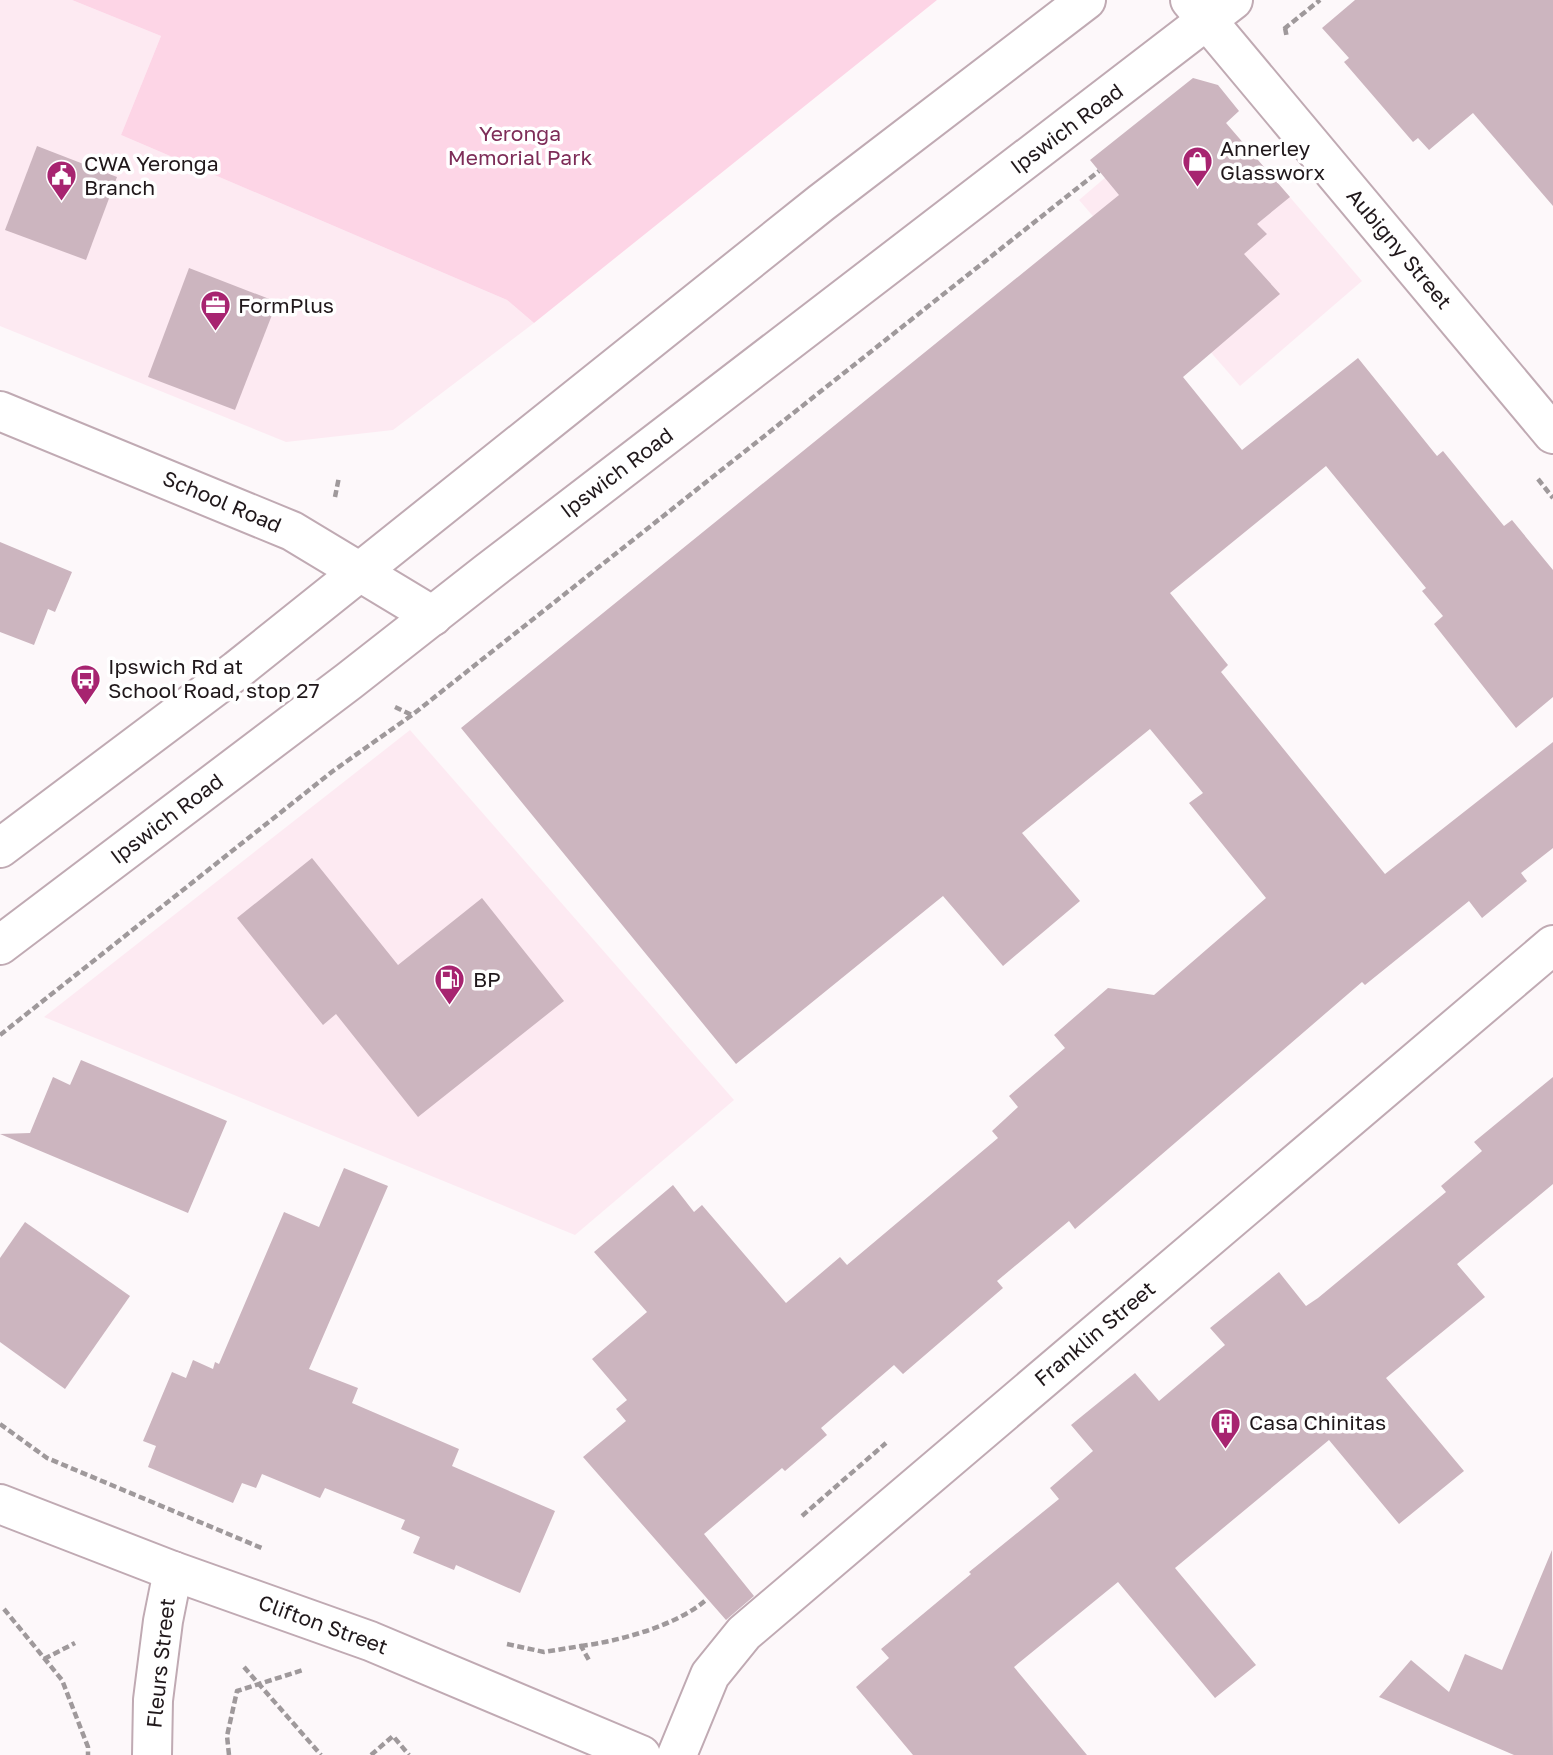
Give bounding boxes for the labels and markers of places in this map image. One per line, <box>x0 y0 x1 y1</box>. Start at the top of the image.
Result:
place label: Annerley Glassworx <box>1220 135 1325 185</box>
shop icon: Annerley Glassworx <box>1180 144 1214 188</box>
place label: CWA Yeronga Branch <box>84 150 219 200</box>
public building icon: CWA Yeronga Branch <box>44 159 78 203</box>
office icon: FormPlus <box>198 289 232 333</box>
place label: FormPlus <box>238 292 334 318</box>
place label: Ipswich Rd at School Road, stop 27 <box>108 653 320 703</box>
bus stop icon: Ipswich Rd at School Road, stop 27 <box>68 662 102 706</box>
fuel station icon: BP <box>433 963 467 1007</box>
place label: BP <box>473 966 501 992</box>
building icon: Casa Chinitas <box>1209 1406 1243 1450</box>
place label: Casa Chinitas <box>1249 1409 1386 1435</box>

